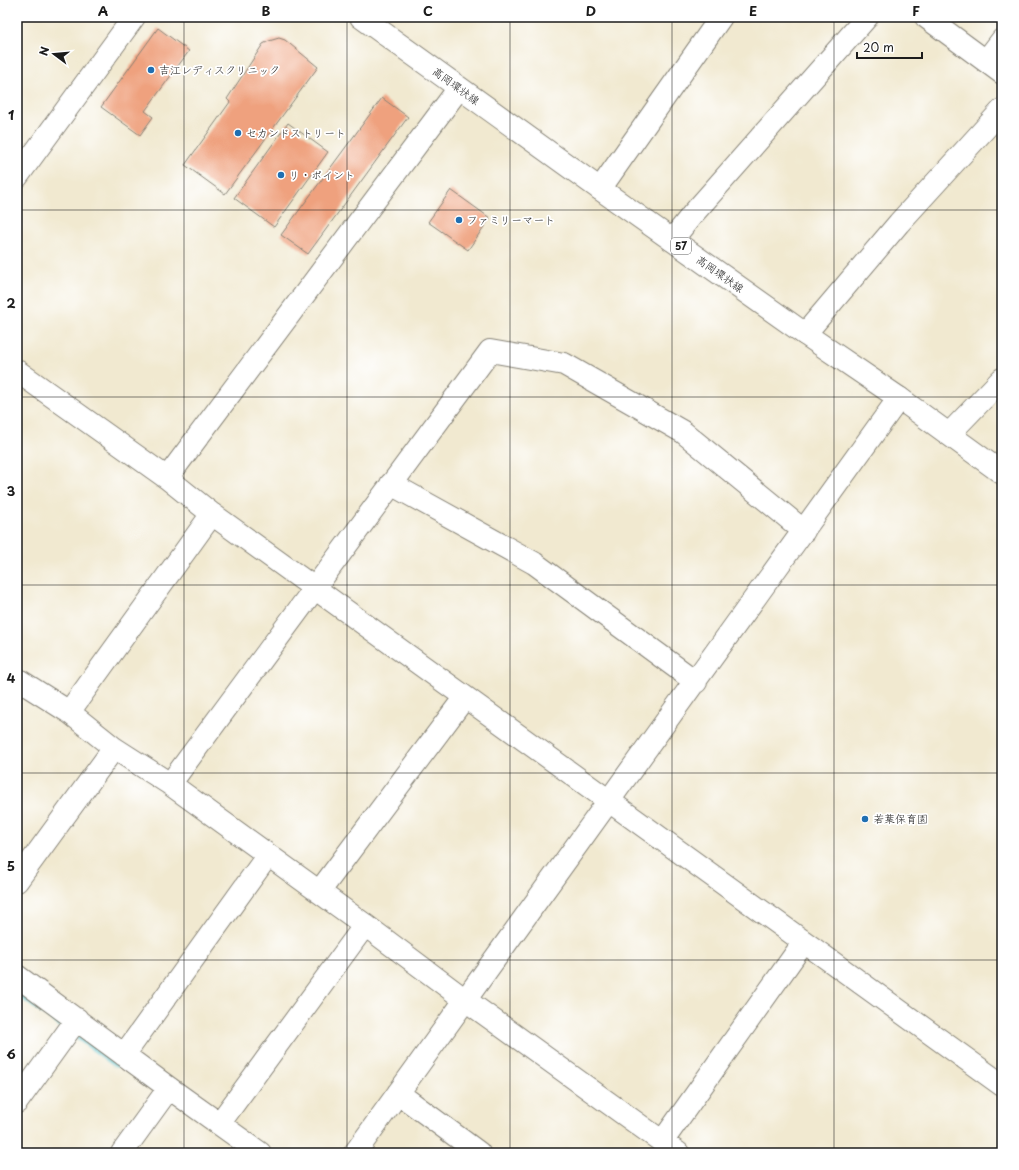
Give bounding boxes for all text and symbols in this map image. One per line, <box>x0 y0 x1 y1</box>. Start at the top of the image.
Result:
text: A <box>98 1 108 20</box>
text: B <box>262 1 271 20</box>
text: C <box>423 1 433 20</box>
text: D <box>586 1 596 20</box>
text: E <box>749 1 757 20</box>
text: F <box>912 1 920 20</box>
north arrow <box>34 34 74 74</box>
scale bar <box>857 34 922 60</box>
text: 20 m <box>863 38 894 56</box>
text: N <box>35 44 53 58</box>
place label: 吉江レディスクリニック <box>159 61 280 78</box>
street label: 高岡環状線 <box>429 63 484 109</box>
marker: 吉江レディスクリニック <box>146 65 156 75</box>
text: 1 <box>8 105 14 124</box>
place label: セカンドストリート <box>246 124 346 141</box>
marker: セカンドストリート <box>233 128 243 138</box>
place label: リ・ポイント <box>289 166 355 183</box>
marker: リ・ポイント <box>276 170 286 180</box>
place label: ファミリーマート <box>467 211 555 228</box>
marker: ファミリーマート <box>454 215 464 225</box>
road number: 57 <box>671 238 691 254</box>
street label: 高岡環状線 <box>693 251 748 296</box>
text: 2 <box>6 293 16 312</box>
text: 3 <box>7 481 16 500</box>
text: 4 <box>7 668 16 687</box>
place label: 若葉保育園 <box>873 810 928 827</box>
marker: 若葉保育園 <box>860 814 870 824</box>
text: 5 <box>7 856 15 875</box>
text: 6 <box>6 1044 16 1063</box>

